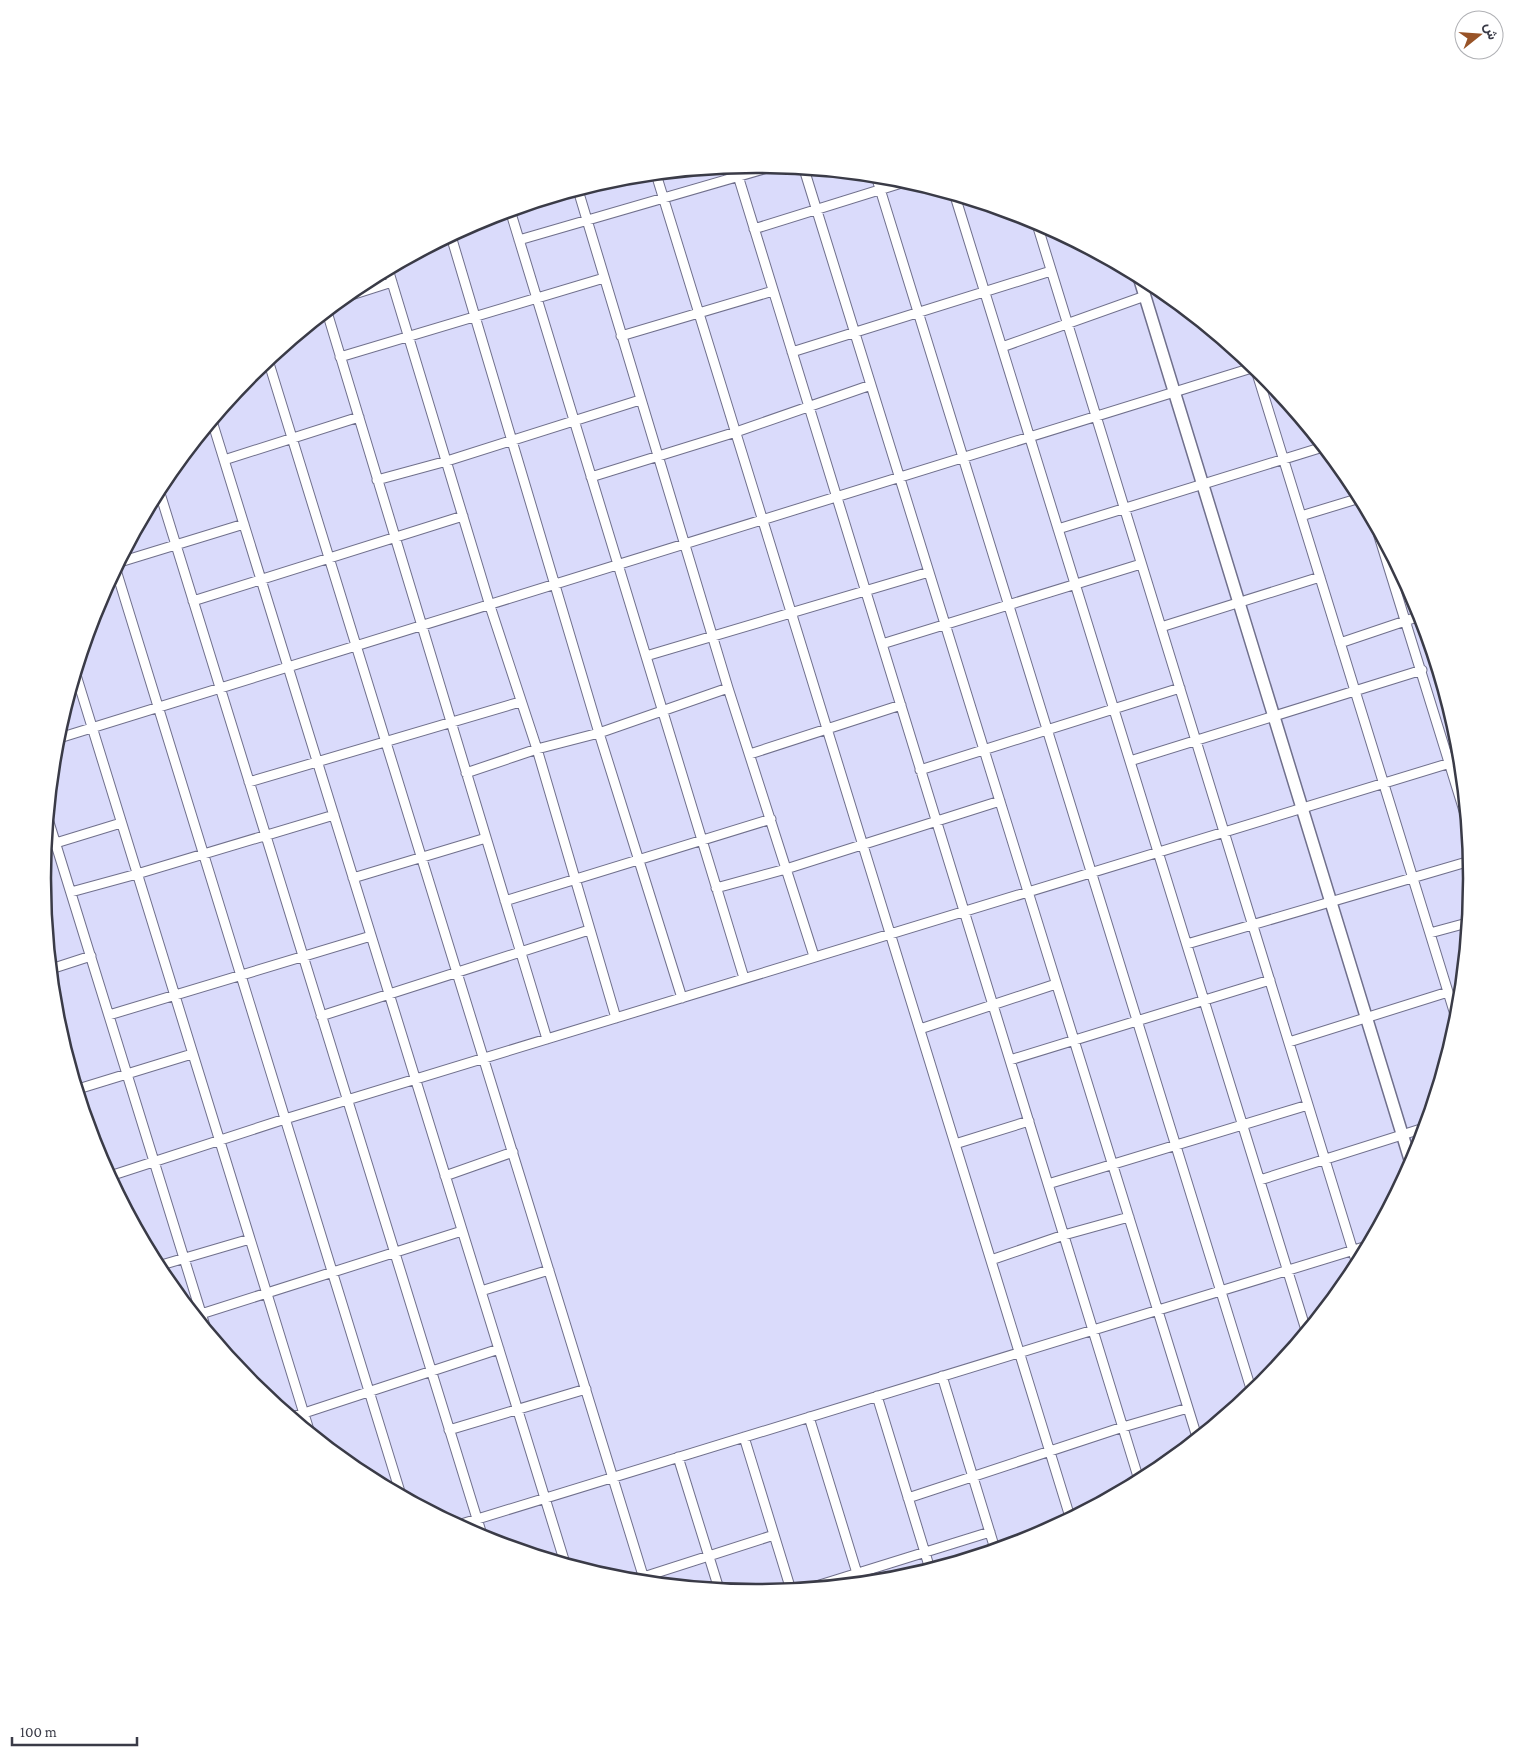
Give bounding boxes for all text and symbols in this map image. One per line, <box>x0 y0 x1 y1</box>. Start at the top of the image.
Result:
north arrow <box>1454 10 1504 60</box>
text: ش <box>1480 21 1502 42</box>
scale bar <box>12 1714 138 1746</box>
text: 100 m <box>20 1724 57 1740</box>

